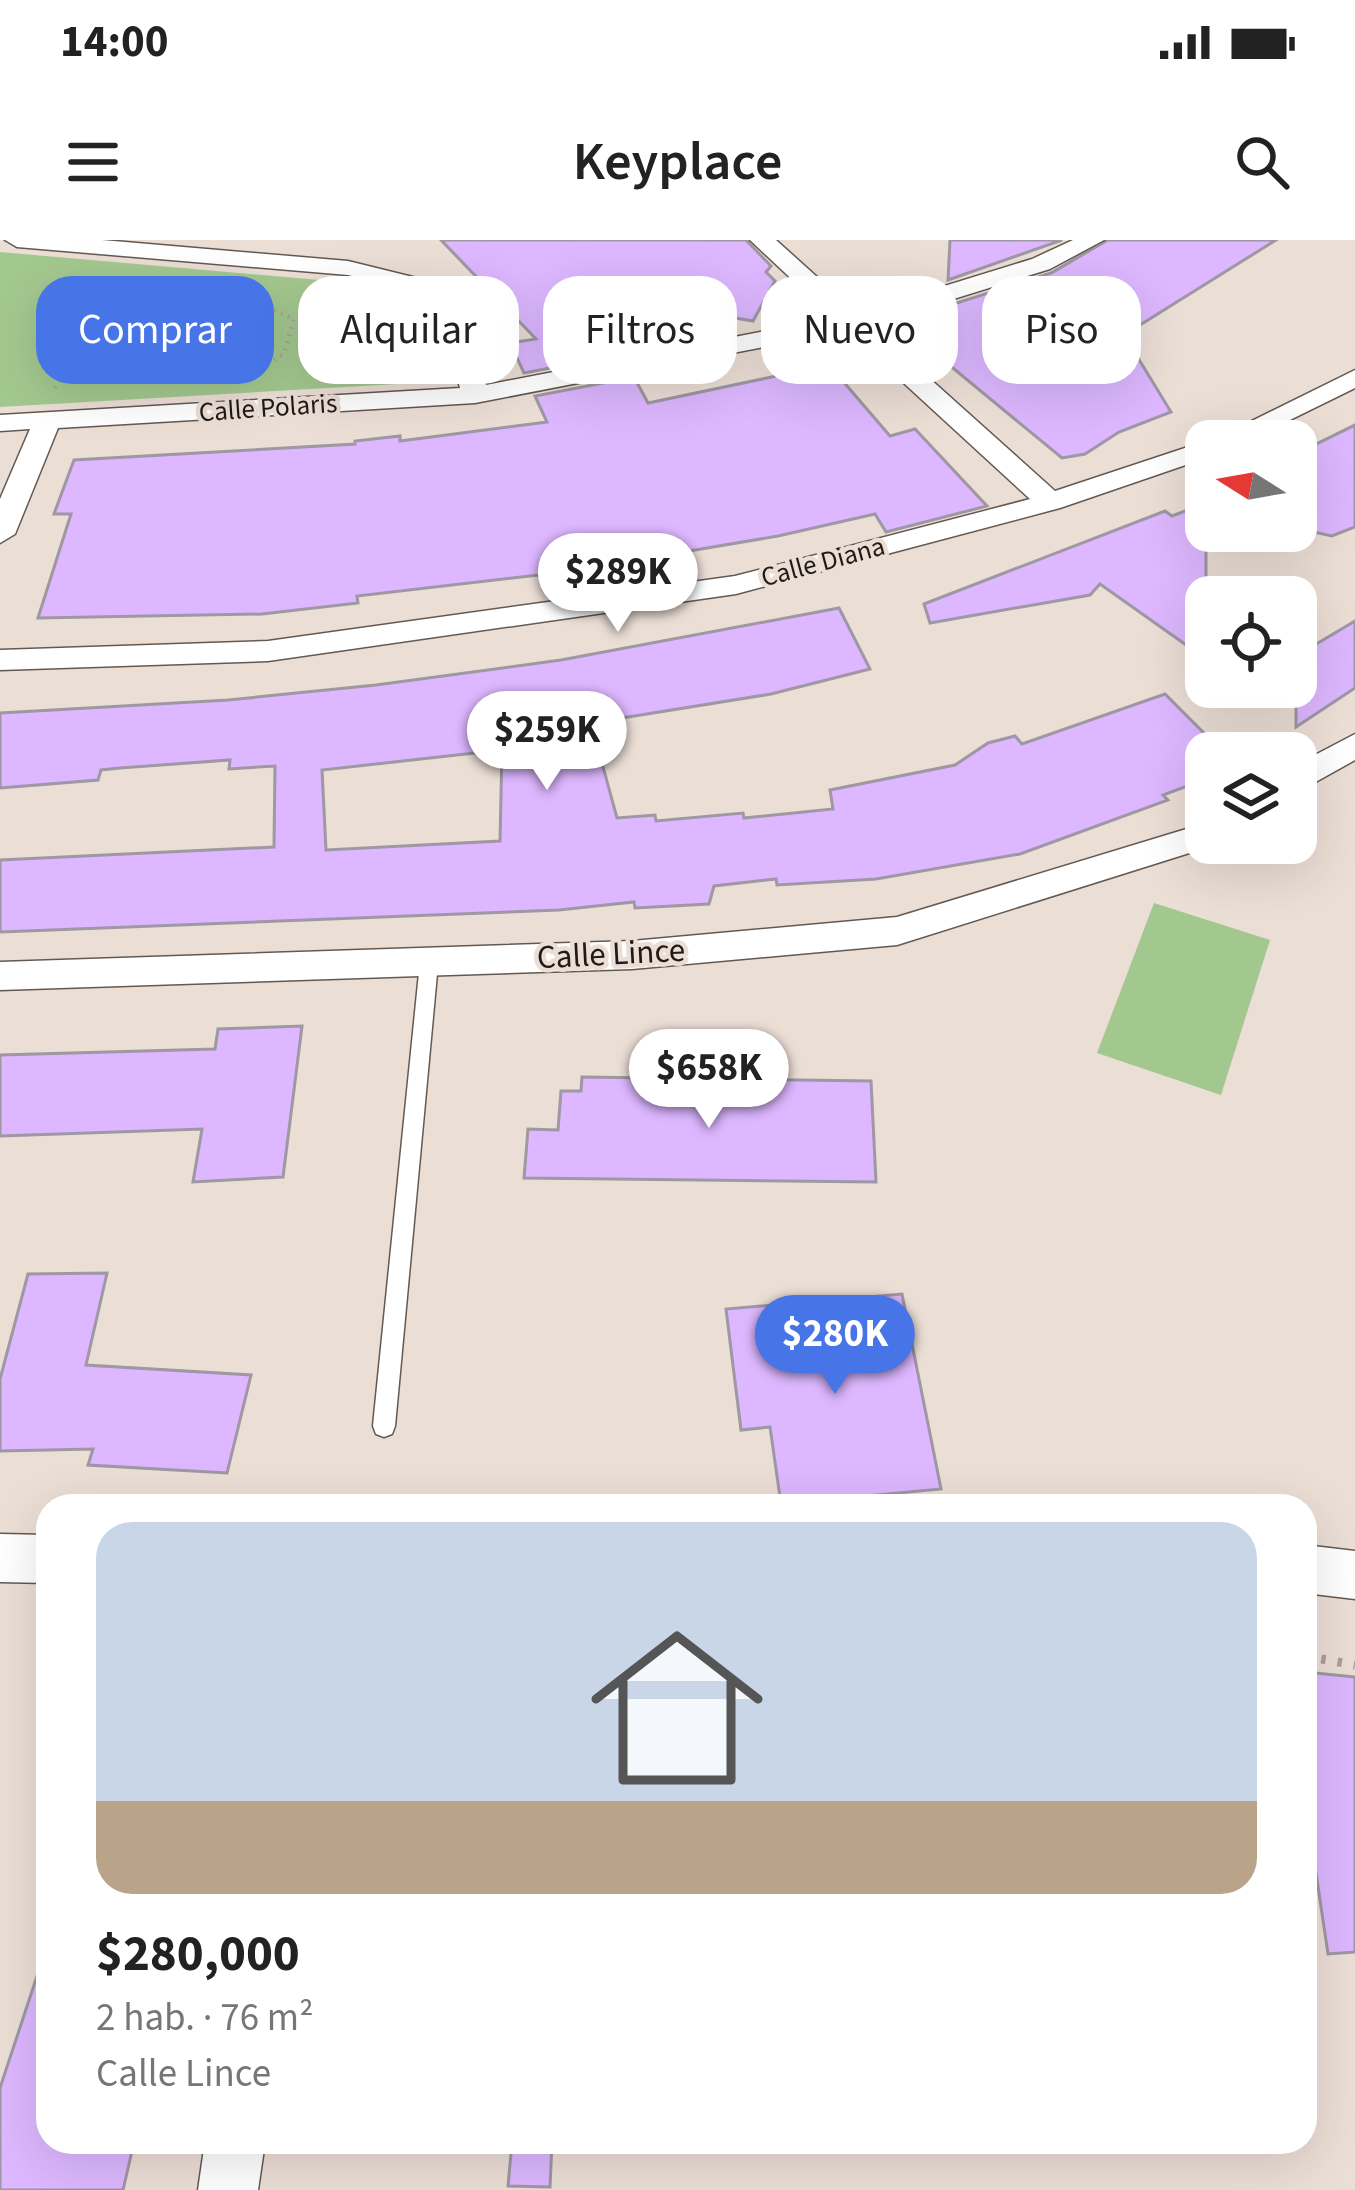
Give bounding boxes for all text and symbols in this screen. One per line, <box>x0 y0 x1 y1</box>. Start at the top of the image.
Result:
text: 14:00 <box>60 10 169 74</box>
text: Keyplace <box>573 124 782 201</box>
icon: menu <box>60 129 126 195</box>
icon: search <box>1229 129 1295 195</box>
chip: Comprar <box>36 276 274 384</box>
chip: Alquilar <box>298 276 519 384</box>
chip: Filtros <box>543 276 737 384</box>
chip: Nuevo <box>761 276 958 384</box>
chip: Piso <box>982 276 1141 384</box>
street label: Calle Polaris <box>197 384 339 432</box>
north arrow <box>1185 420 1317 552</box>
map controls <box>1185 420 1317 864</box>
street label: Calle Diana <box>757 527 889 597</box>
pin: $289K <box>534 533 702 635</box>
text: $289K <box>565 544 671 600</box>
button: locate <box>1185 576 1317 708</box>
pin: $259K <box>463 691 631 793</box>
text: $259K <box>494 702 600 758</box>
button: layers <box>1185 732 1317 864</box>
street label: Calle Lince <box>536 927 686 981</box>
pin: $658K <box>625 1029 793 1131</box>
text: $658K <box>656 1040 762 1096</box>
pin: $280K <box>751 1295 919 1397</box>
text: $280K <box>782 1306 888 1362</box>
icon: home <box>569 1600 785 1816</box>
text: $280,000 <box>96 1918 300 1990</box>
text: 2 hab. · 76 m² <box>96 1990 313 2046</box>
text: Calle Lince <box>96 2046 271 2102</box>

